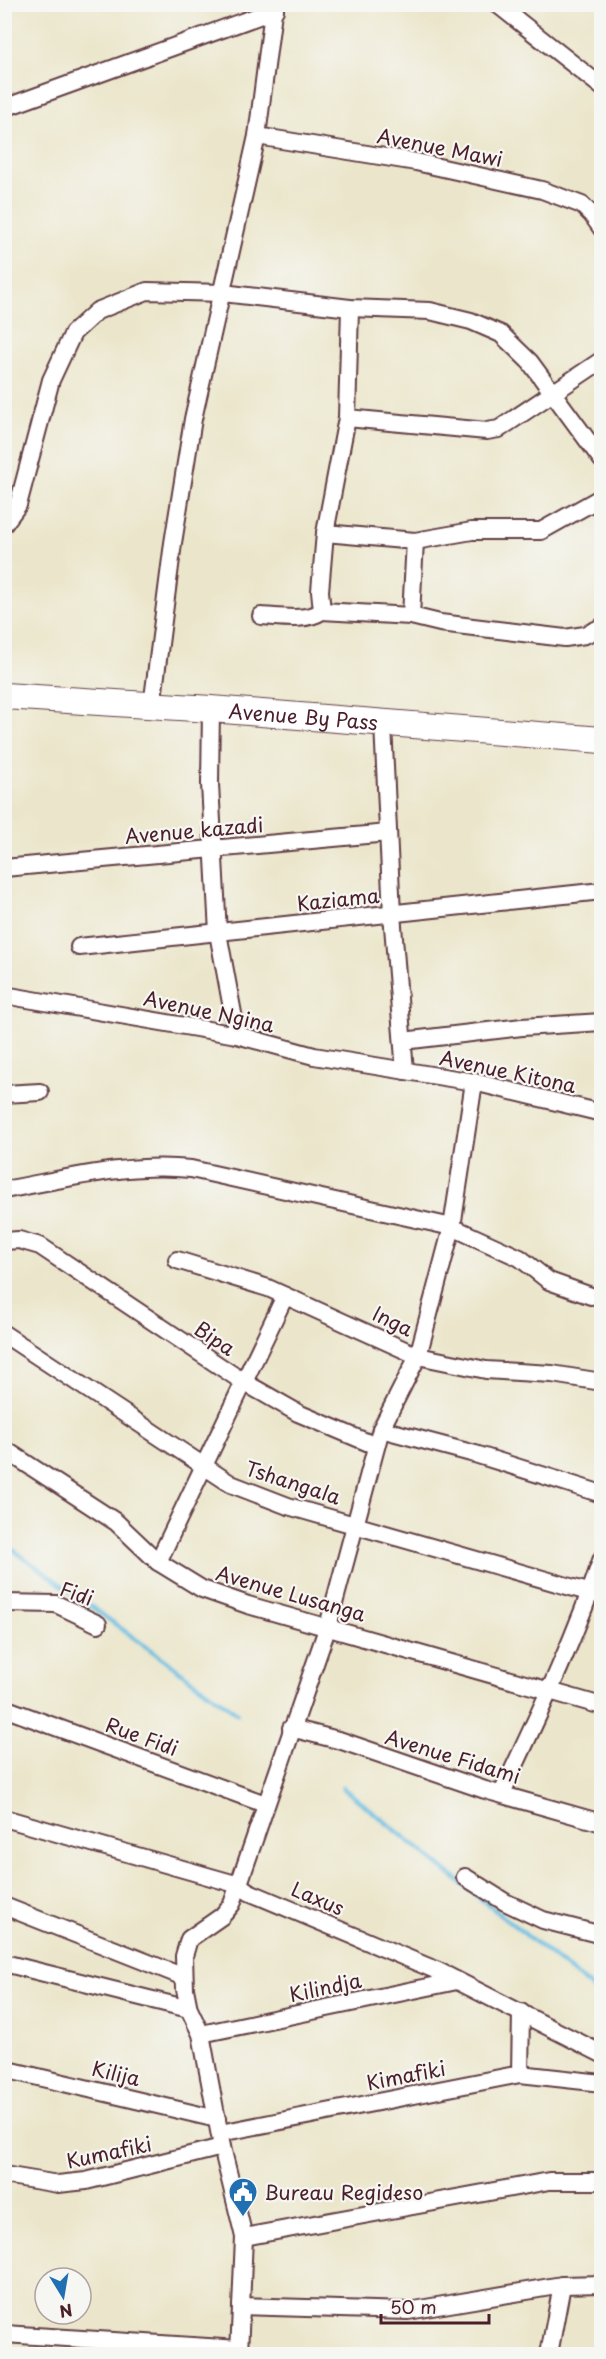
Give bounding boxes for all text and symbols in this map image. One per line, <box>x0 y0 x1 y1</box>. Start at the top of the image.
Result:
street label: Avenue Mawi <box>375 120 505 174</box>
street label: Avenue By Pass <box>227 695 379 737</box>
street label: Avenue kazadi <box>123 809 265 851</box>
street label: Kaziama <box>295 880 381 918</box>
street label: Avenue Ngina <box>141 983 277 1040</box>
street label: Avenue Kitona <box>437 1042 580 1100</box>
street label: Inga <box>368 1298 419 1344</box>
street label: Bipa <box>188 1313 242 1363</box>
street label: Tshangala <box>242 1453 345 1512</box>
street label: Avenue Lusanga <box>213 1557 370 1629</box>
street label: Fidi <box>56 1573 98 1613</box>
street label: Rue Fidi <box>101 1709 183 1763</box>
street label: Avenue Fidami <box>382 1721 524 1791</box>
street label: Laxus <box>287 1873 349 1923</box>
street label: Kilindja <box>286 1965 364 2009</box>
street label: Kilija <box>89 2053 144 2093</box>
street label: Kimafiki <box>364 2053 448 2097</box>
street label: Kumafiki <box>64 2128 154 2176</box>
public building icon: Bureau Regideso <box>227 2176 259 2218</box>
place label: Bureau Regideso <box>264 2177 423 2207</box>
north arrow <box>33 2266 93 2326</box>
scale bar <box>381 2287 489 2325</box>
text: 50 m <box>390 2293 437 2320</box>
text: N <box>58 2299 75 2325</box>

